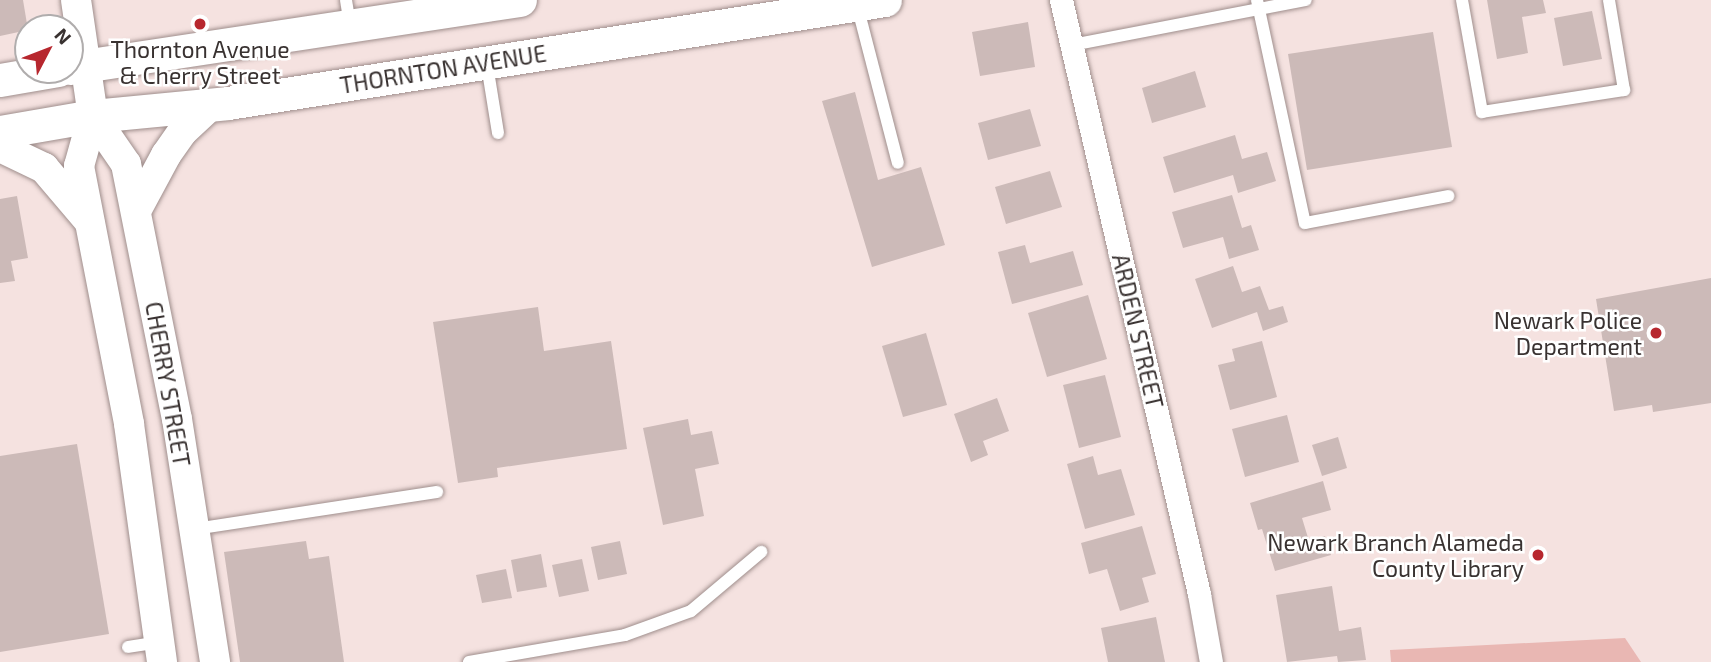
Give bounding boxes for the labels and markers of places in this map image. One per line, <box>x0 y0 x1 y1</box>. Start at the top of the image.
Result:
marker: Thornton Avenue & Cherry Street <box>192 16 208 32</box>
place label: Thornton Avenue & Cherry Street <box>110 35 290 89</box>
place label: Newark Police Department <box>1493 306 1642 360</box>
marker: Newark Police Department <box>1648 325 1664 341</box>
place label: Newark Branch Alameda County Library <box>1267 528 1524 582</box>
marker: Newark Branch Alameda County Library <box>1530 547 1546 563</box>

